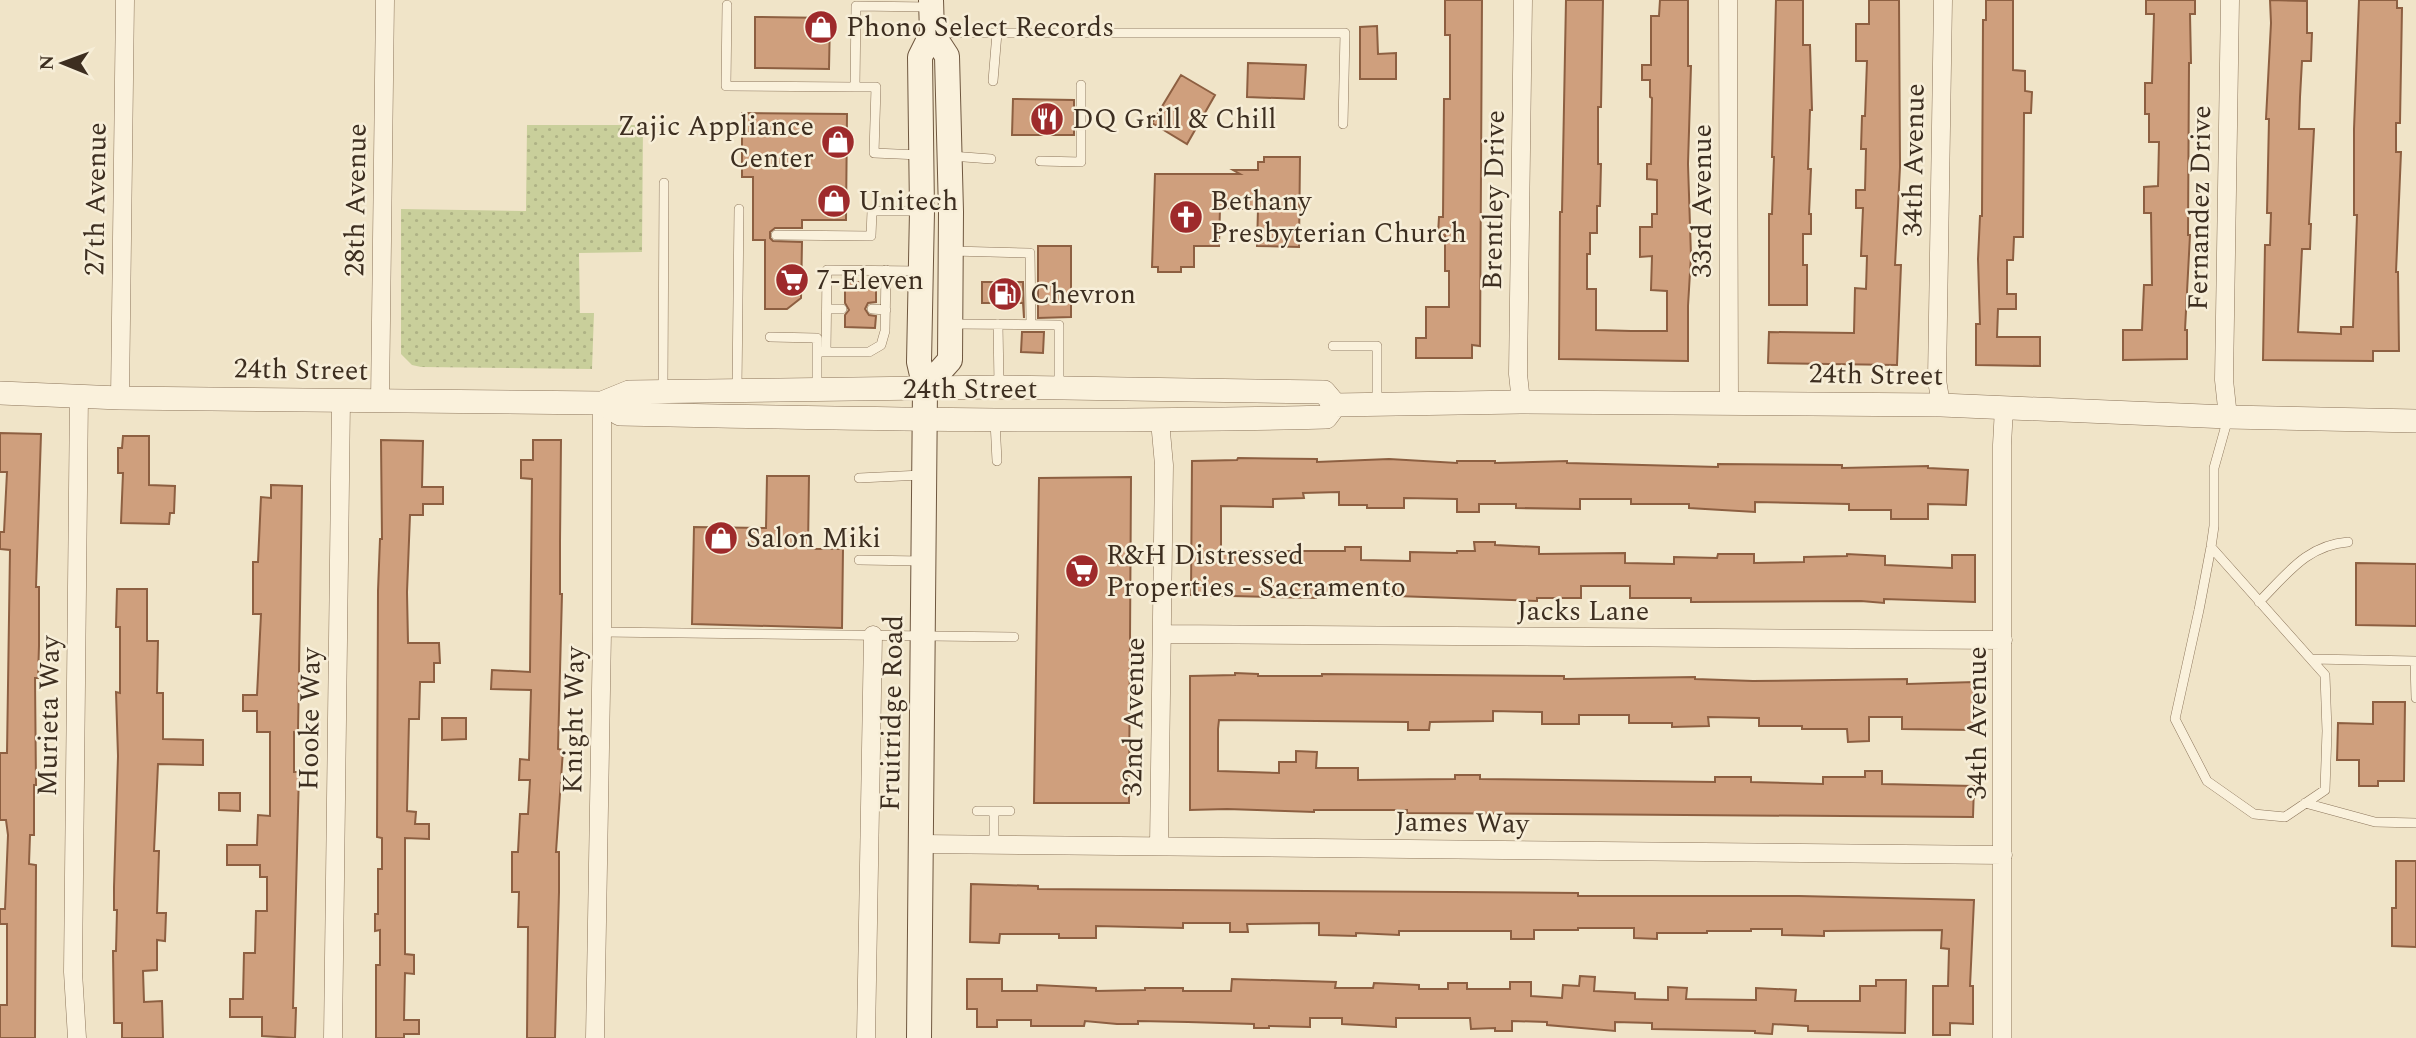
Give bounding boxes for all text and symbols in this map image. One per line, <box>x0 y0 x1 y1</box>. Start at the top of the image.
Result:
place label: Phono Select Records <box>846 6 1114 49</box>
shop icon: Phono Select Records <box>802 8 840 46</box>
north arrow <box>28 28 98 98</box>
text: N <box>33 55 62 71</box>
street label: 34th Avenue <box>1891 83 1937 237</box>
place label: DQ Grill & Chill <box>1072 98 1277 141</box>
restaurant icon: DQ Grill & Chill <box>1028 100 1066 138</box>
place label: Zajic Appliance Center <box>618 105 814 180</box>
street label: Fernandez Drive <box>2177 105 2223 311</box>
street label: Brentley Drive <box>1471 110 1517 290</box>
street label: 27th Avenue <box>73 122 119 276</box>
street label: 28th Avenue <box>333 123 379 277</box>
shop icon: Zajic Appliance Center <box>819 123 857 161</box>
street label: 33rd Avenue <box>1681 124 1724 278</box>
place label: Unitech <box>858 180 958 223</box>
place label: Bethany Presbyterian Church <box>1210 180 1467 255</box>
shop icon: Unitech <box>815 182 853 220</box>
church icon: Bethany Presbyterian Church <box>1167 198 1205 236</box>
place label: 7-Eleven <box>816 259 924 302</box>
supermarket icon: 7-Eleven <box>773 261 811 299</box>
place label: Chevron <box>1030 273 1136 316</box>
fuel station icon: Chevron <box>986 275 1024 313</box>
street label: 24th Street <box>233 347 369 393</box>
street label: 24th Street <box>1808 352 1944 398</box>
street label: 24th Street <box>903 368 1037 411</box>
place label: Salon Miki <box>746 517 881 560</box>
shop icon: Salon Miki <box>702 519 740 557</box>
place label: R&H Distressed Properties - Sacramento <box>1106 534 1406 609</box>
supermarket icon: R&H Distressed Properties - Sacramento <box>1063 552 1101 590</box>
street label: Jacks Lane <box>1517 590 1649 633</box>
street label: Fruitridge Road <box>869 614 915 812</box>
street label: Murieta Way <box>26 634 72 797</box>
street label: 32nd Avenue <box>1111 637 1157 797</box>
street label: Knight Way <box>551 644 597 794</box>
street label: Hooke Way <box>287 646 333 791</box>
street label: 34th Avenue <box>1956 646 1999 800</box>
street label: James Way <box>1394 800 1531 846</box>

